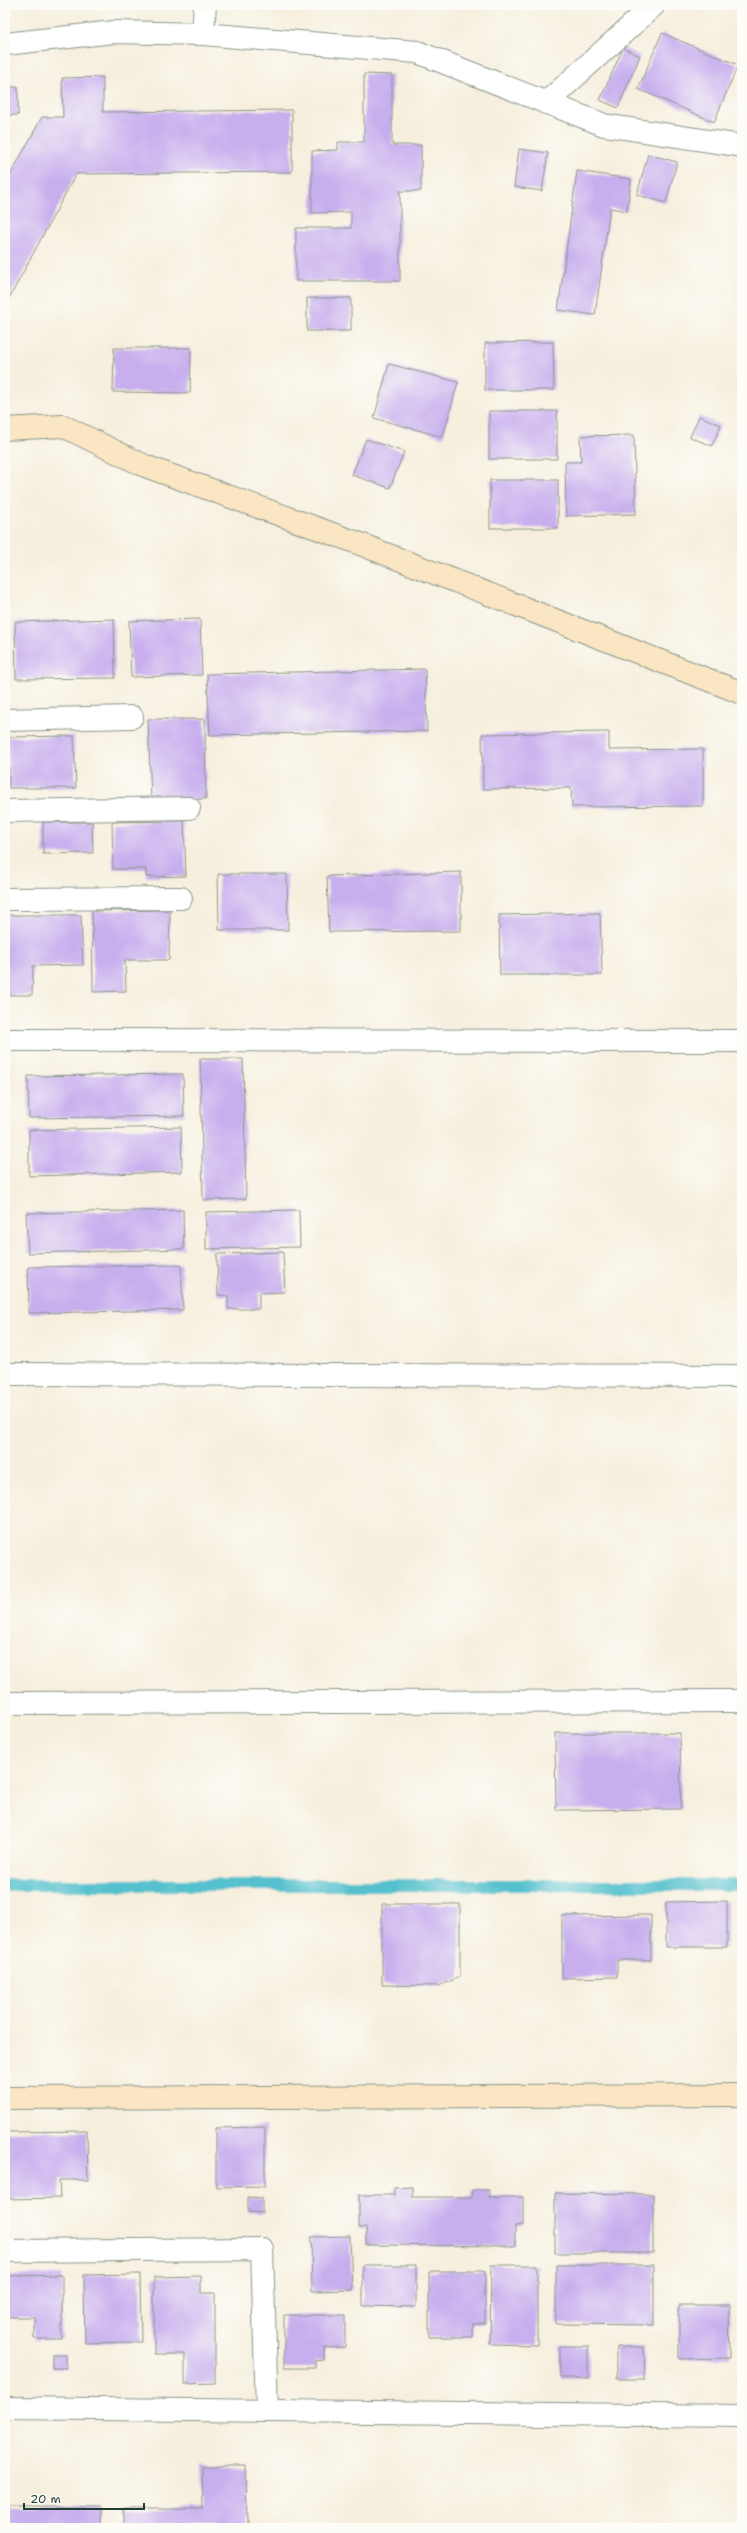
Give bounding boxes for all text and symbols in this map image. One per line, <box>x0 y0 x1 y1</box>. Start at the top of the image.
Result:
scale bar <box>24 2485 144 2511</box>
text: 20 m <box>30 2491 61 2507</box>

